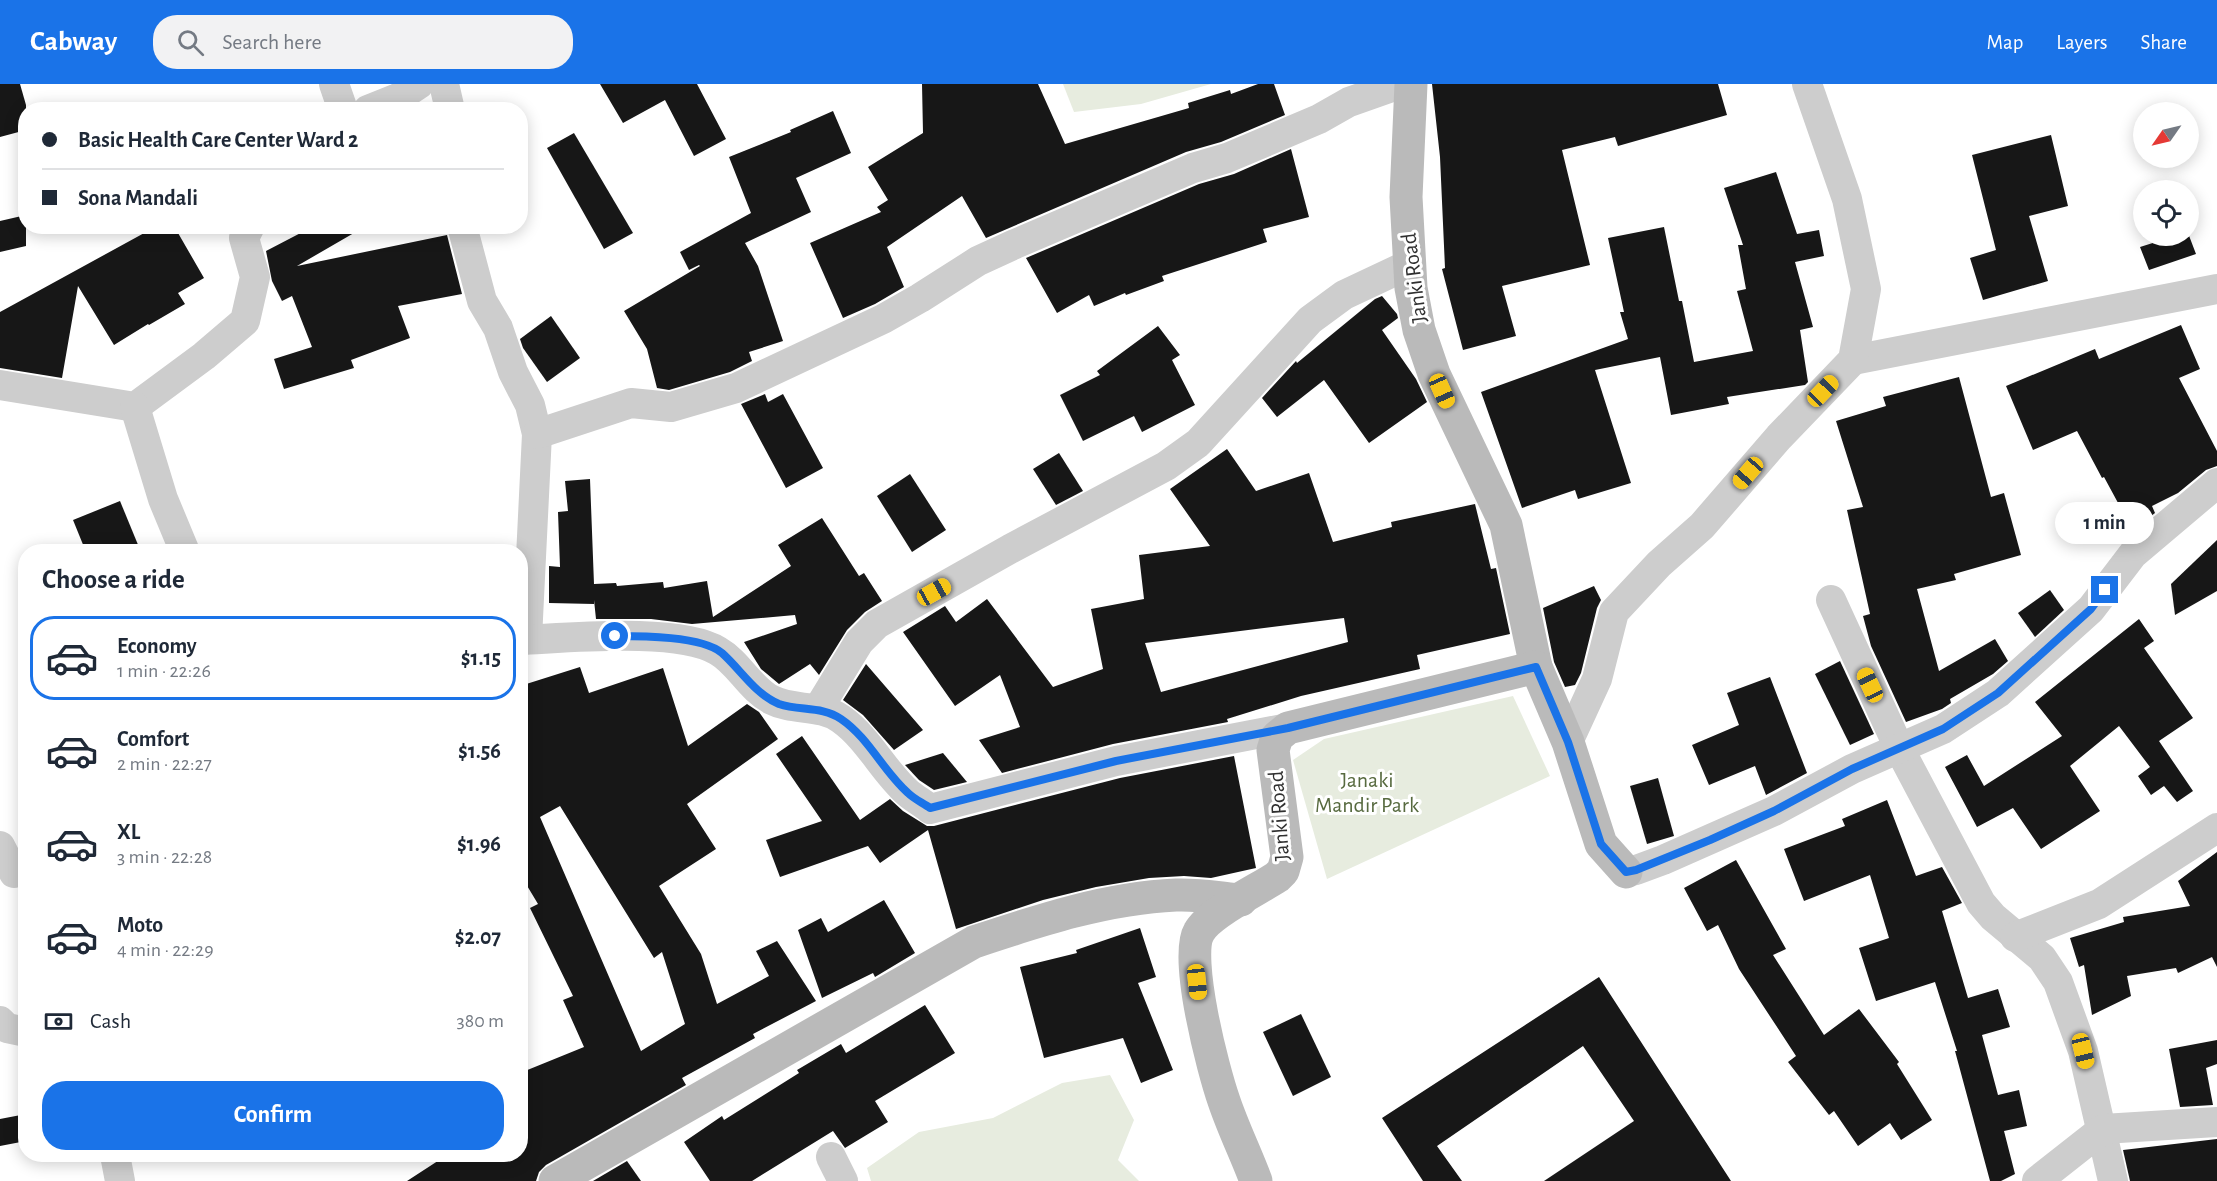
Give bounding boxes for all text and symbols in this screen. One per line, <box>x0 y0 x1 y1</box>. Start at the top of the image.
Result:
search box <box>153 15 573 69</box>
icon: search <box>174 26 207 59</box>
text: Cabway <box>30 28 117 56</box>
text: Search here <box>222 31 322 53</box>
text: Map <box>1987 32 2023 53</box>
text: Layers <box>2056 32 2107 53</box>
text: Share <box>2140 32 2187 53</box>
north arrow <box>2133 102 2199 168</box>
map controls <box>2133 102 2199 246</box>
text: Basic Health Care Center Ward 2 <box>78 129 358 151</box>
button: locate <box>2133 180 2199 246</box>
text: Sona Mandali <box>78 187 198 209</box>
street label: Janki Road <box>1398 232 1430 324</box>
car <box>1426 371 1458 411</box>
car <box>1804 372 1842 410</box>
car <box>1729 454 1767 492</box>
callout: 1 min <box>2056 503 2154 545</box>
text: 1 min <box>2083 513 2126 533</box>
text: Choose a ride <box>42 566 185 593</box>
car <box>914 575 954 609</box>
route end <box>2091 576 2118 603</box>
route start <box>601 622 628 649</box>
icon: car <box>45 631 99 685</box>
text: Economy <box>117 635 197 657</box>
text: $1.15 <box>461 647 501 669</box>
text: 1 min · 22:26 <box>117 661 211 681</box>
car <box>1854 665 1886 705</box>
icon: car <box>45 724 99 778</box>
text: Comfort <box>117 728 189 750</box>
text: $1.56 <box>458 740 501 762</box>
text: 2 min · 22:27 <box>117 754 212 774</box>
park label: Janaki Mandir Park <box>1315 769 1419 816</box>
street label: Janki Road <box>1265 770 1293 862</box>
icon: car <box>45 817 99 871</box>
text: XL <box>117 821 140 843</box>
text: $1.96 <box>457 833 501 855</box>
text: 3 min · 22:28 <box>117 847 212 867</box>
icon: car <box>45 910 99 964</box>
text: Moto <box>117 914 163 936</box>
text: $2.07 <box>455 926 501 948</box>
text: 4 min · 22:29 <box>117 940 214 960</box>
car <box>1186 963 1208 1001</box>
icon: cash <box>42 1005 75 1038</box>
text: Cash <box>90 1010 131 1032</box>
text: 380 m <box>456 1011 504 1031</box>
car <box>2070 1031 2096 1071</box>
button: Confirm <box>42 1081 504 1150</box>

